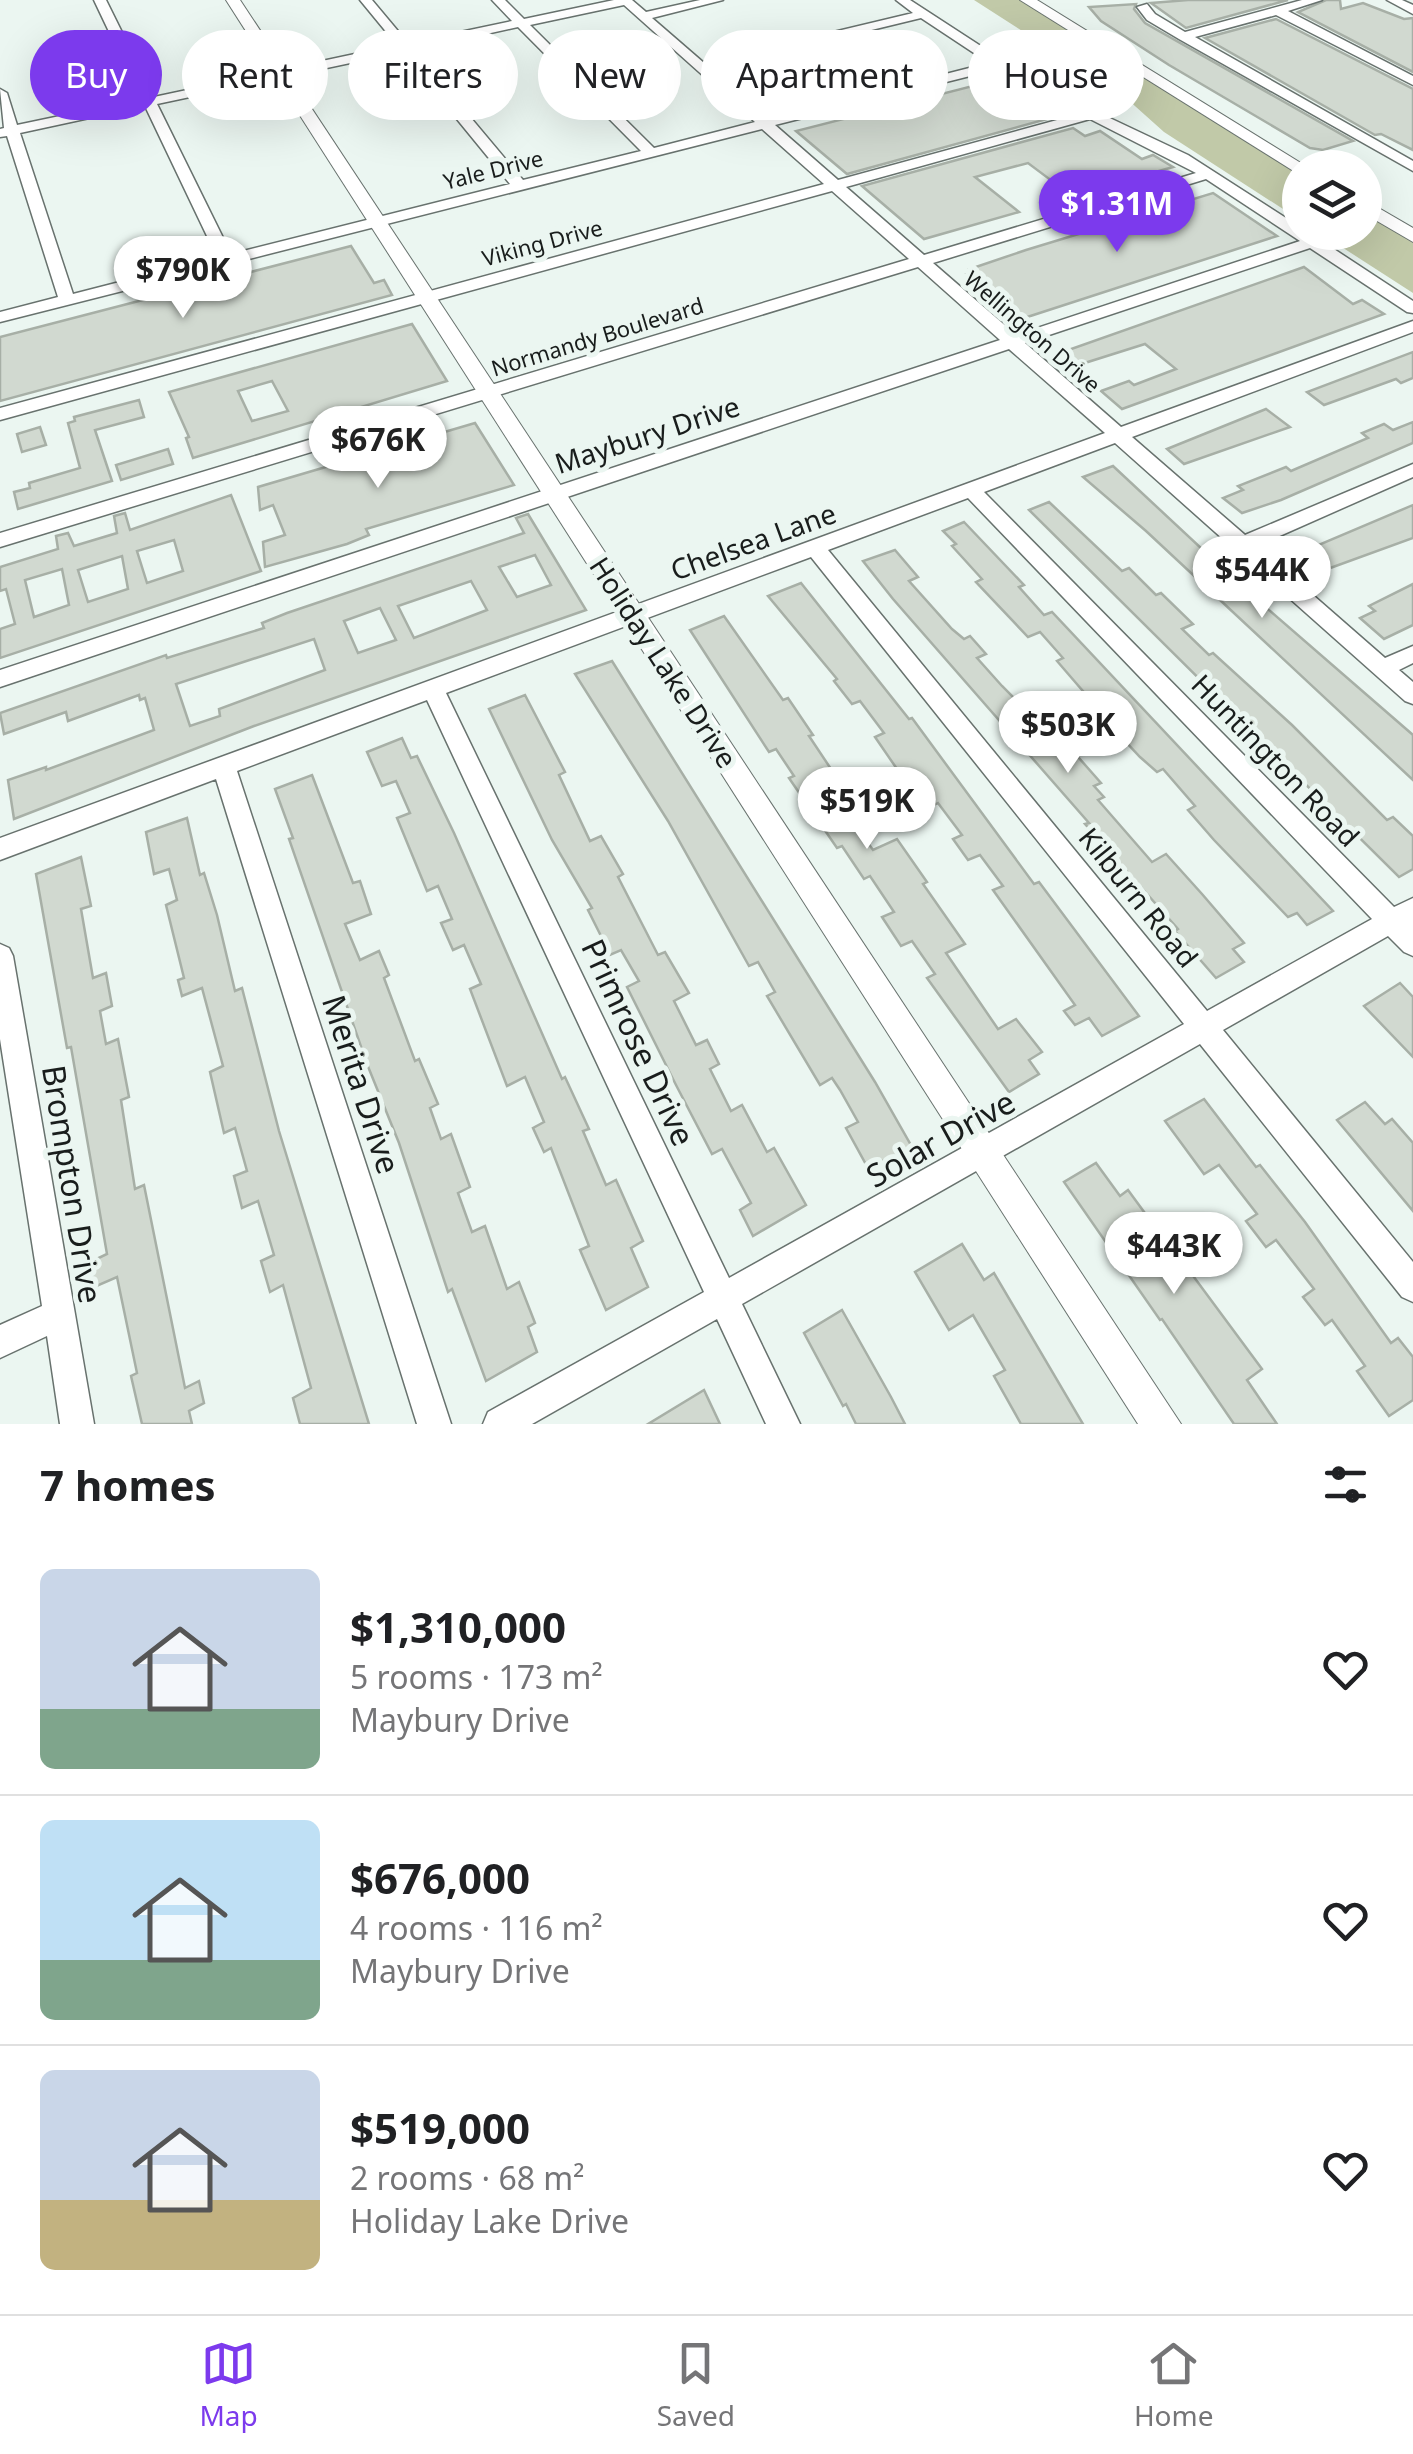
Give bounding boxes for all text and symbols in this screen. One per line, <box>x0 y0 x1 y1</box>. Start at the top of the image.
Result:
chip: Buy <box>30 30 162 120</box>
chip: Rent <box>182 30 328 120</box>
chip: Filters <box>348 30 518 120</box>
chip: New <box>538 30 681 120</box>
chip: Apartment <box>701 30 948 120</box>
chip: House <box>968 30 1144 120</box>
street label: Yale Drive <box>440 142 546 196</box>
map controls <box>1282 150 1382 250</box>
button: layers <box>1282 150 1382 250</box>
pin: $1.31M <box>1036 170 1198 255</box>
text: $1.31M <box>1061 181 1173 224</box>
street label: Viking Drive <box>478 212 606 272</box>
pin: $790K <box>113 236 253 321</box>
text: $790K <box>136 247 230 290</box>
street label: Wellington Drive <box>958 263 1108 399</box>
street label: Normandy Boulevard <box>487 289 707 383</box>
street label: Maybury Drive <box>550 386 744 482</box>
pin: $676K <box>308 406 448 491</box>
text: $676K <box>331 417 425 460</box>
street label: Chelsea Lane <box>665 493 841 589</box>
pin: $544K <box>1192 536 1332 621</box>
text: $544K <box>1215 547 1309 590</box>
street label: Holiday Lake Drive <box>582 549 746 775</box>
street label: Huntington Road <box>1184 665 1368 855</box>
pin: $503K <box>998 691 1138 776</box>
text: $503K <box>1021 702 1115 745</box>
pin: $519K <box>797 767 937 852</box>
text: $519K <box>820 778 914 821</box>
street label: Kilburn Road <box>1071 819 1207 975</box>
street label: Primrose Drive <box>572 932 706 1152</box>
street label: Merita Drive <box>313 989 411 1179</box>
street label: Brompton Drive <box>33 1062 113 1306</box>
street label: Solar Drive <box>858 1079 1022 1197</box>
pin: $443K <box>1104 1212 1244 1297</box>
text: $443K <box>1127 1223 1221 1266</box>
text: 7 homes <box>40 1456 216 1513</box>
icon: filters <box>1318 1457 1373 1512</box>
text: $1,310,000 <box>350 1598 566 1655</box>
icon: home <box>120 1609 240 1729</box>
icon: heart <box>1318 1642 1373 1697</box>
text: 5 rooms · 173 m² <box>350 1655 603 1698</box>
text: Maybury Drive <box>350 1698 570 1741</box>
text: $676,000 <box>350 1849 530 1906</box>
icon: home <box>120 1860 240 1980</box>
icon: heart <box>1318 1893 1373 1948</box>
text: 4 rooms · 116 m² <box>350 1906 603 1949</box>
text: Maybury Drive <box>350 1949 570 1992</box>
text: $519,000 <box>350 2099 530 2156</box>
icon: home <box>120 2110 240 2230</box>
icon: heart <box>1318 2143 1373 2198</box>
text: 2 rooms · 68 m² <box>350 2156 584 2199</box>
text: Holiday Lake Drive <box>350 2199 629 2242</box>
tab: Map <box>199 2336 258 2434</box>
tab: Saved <box>657 2336 735 2434</box>
tab: Home <box>1134 2336 1214 2434</box>

